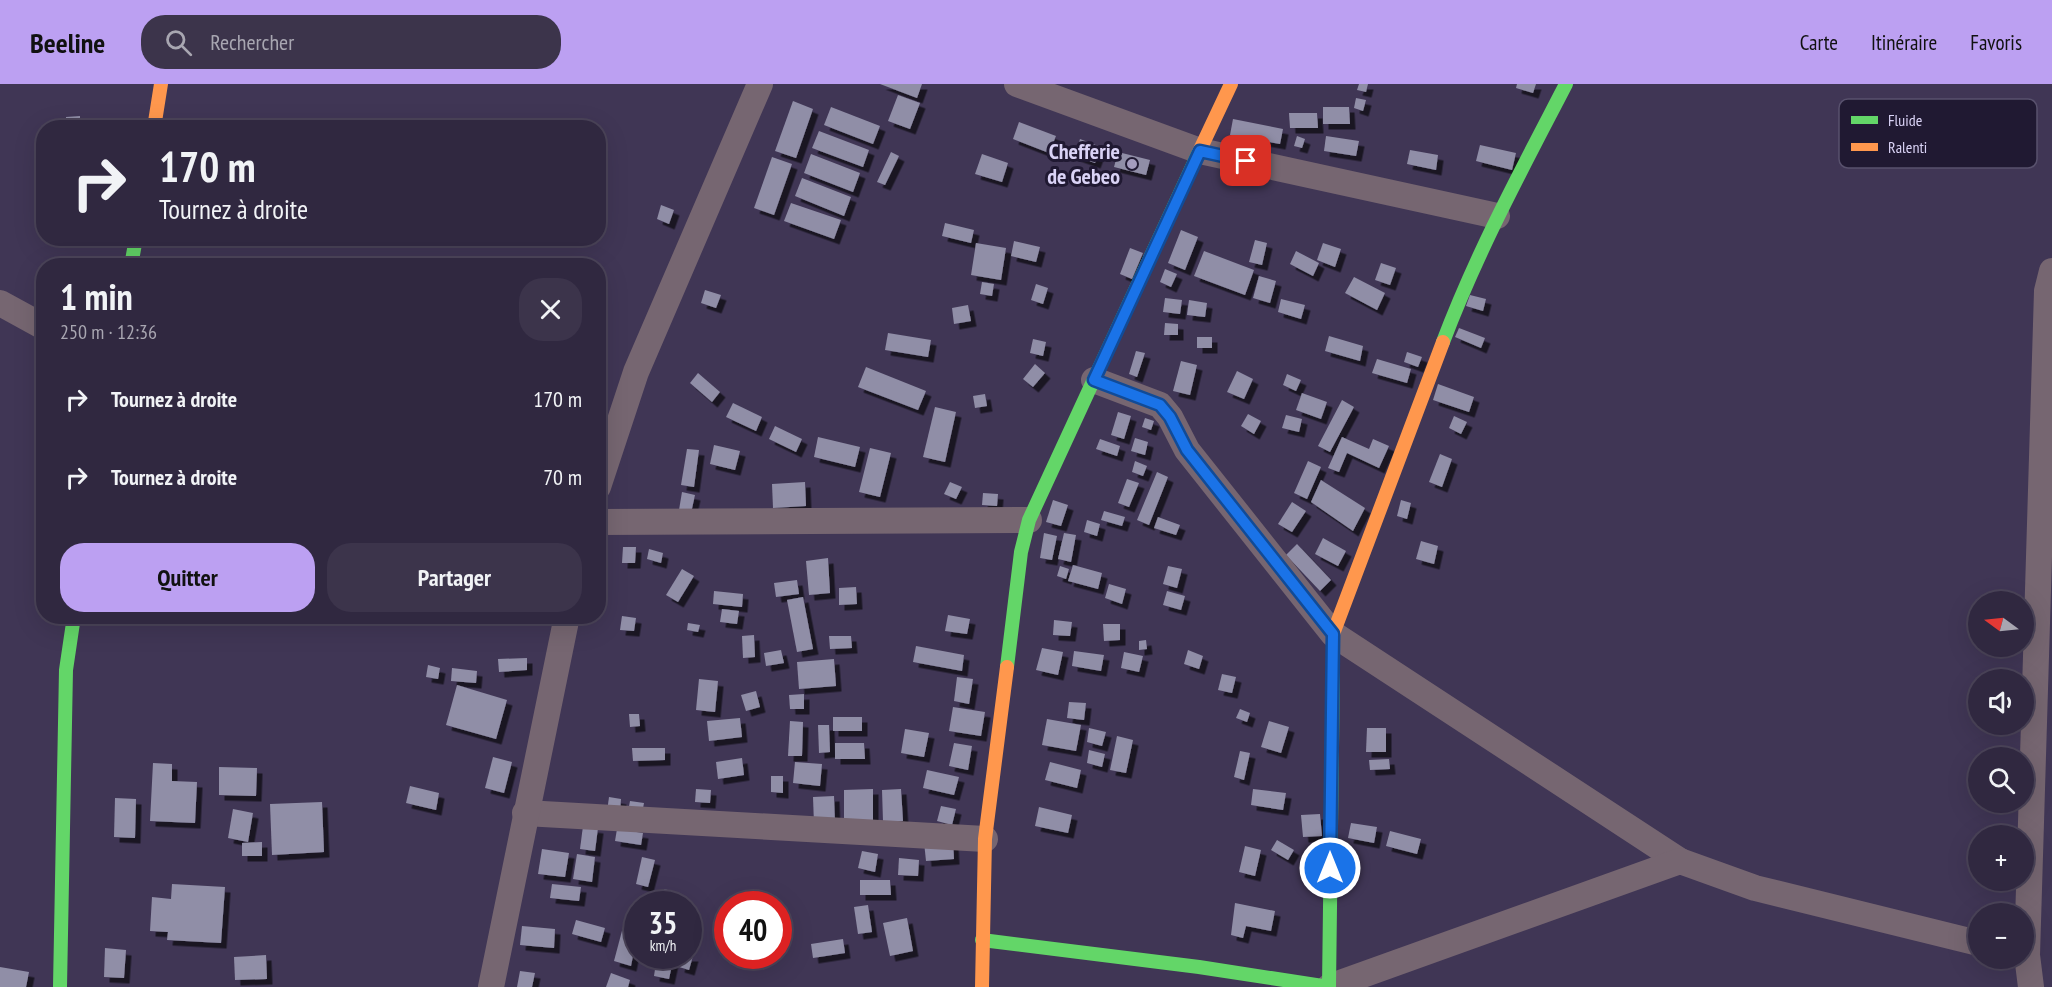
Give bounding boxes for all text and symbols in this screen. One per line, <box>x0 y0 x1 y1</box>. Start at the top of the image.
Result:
search box <box>141 15 561 69</box>
text: Beeline <box>30 24 105 61</box>
icon: search <box>162 26 195 59</box>
text: Rechercher <box>210 28 294 56</box>
text: Carte <box>1800 29 1838 56</box>
text: Itinéraire <box>1871 29 1937 56</box>
text: Favoris <box>1970 29 2022 56</box>
legend <box>1839 99 2037 168</box>
text: Fluide <box>1888 110 1922 130</box>
pin <box>1220 135 1271 186</box>
place label: Chefferie de Gebeo <box>1047 137 1120 190</box>
text: Ralenti <box>1888 137 1927 157</box>
text: 170 m <box>159 139 256 194</box>
icon: right <box>60 144 138 222</box>
icon: arrive <box>1229 144 1262 177</box>
marker: Chefferie de Gebeo <box>1125 157 1139 171</box>
text: Tournez à droite <box>159 192 308 226</box>
text: 1 min <box>60 273 133 320</box>
button: close <box>519 278 582 341</box>
text: 250 m · 12:36 <box>60 319 157 345</box>
icon: right <box>60 383 93 416</box>
text: Tournez à droite <box>111 385 237 413</box>
text: 170 m <box>533 385 582 413</box>
icon: right <box>60 461 93 494</box>
text: Tournez à droite <box>111 463 237 491</box>
text: 70 m <box>543 463 582 491</box>
button: Quitter <box>60 543 315 612</box>
button: Partager <box>327 543 582 612</box>
north arrow <box>1968 591 2034 657</box>
map controls <box>1968 591 2034 969</box>
button: sound <box>1968 669 2034 735</box>
button: search <box>1968 747 2034 813</box>
button: + <box>1968 825 2034 891</box>
position arrow <box>1298 836 1362 900</box>
speed limit sign: 40 <box>714 891 792 969</box>
text: 35 <box>649 903 677 942</box>
button: − <box>1968 903 2034 969</box>
text: km/h <box>650 936 676 955</box>

